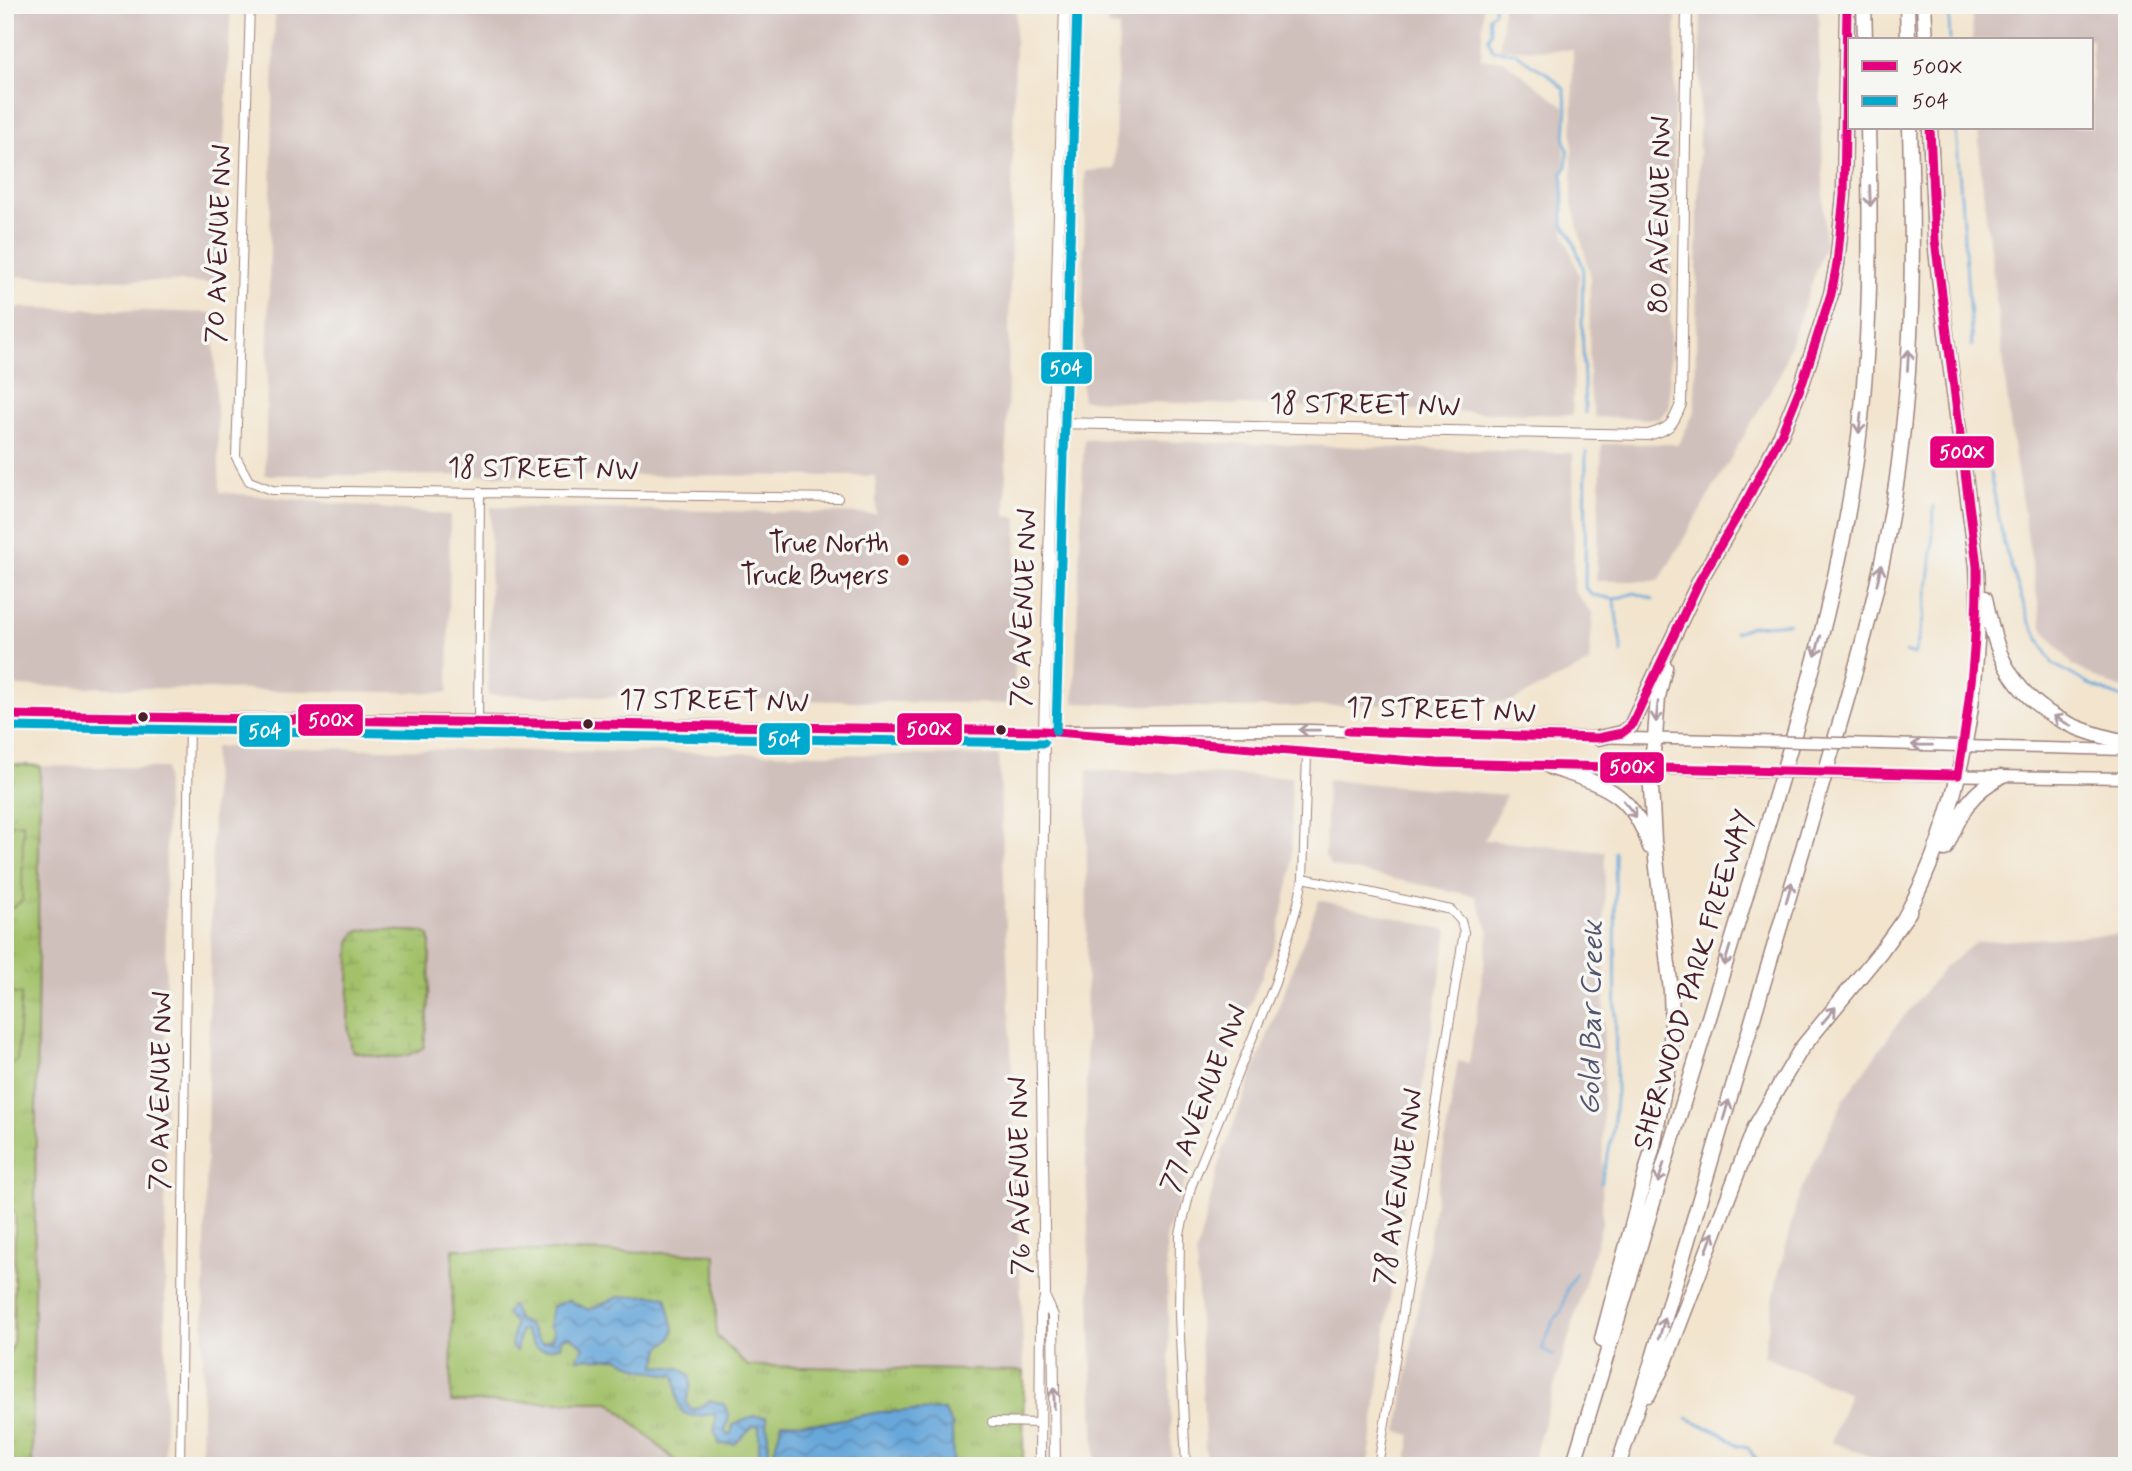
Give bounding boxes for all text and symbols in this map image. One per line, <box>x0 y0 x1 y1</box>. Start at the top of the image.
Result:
legend <box>1848 38 2094 130</box>
text: 500X <box>1912 54 1962 82</box>
text: 504 <box>1912 88 1949 116</box>
street label: 80 AVENUE NW <box>1641 116 1681 314</box>
street label: 70 AVENUE NW <box>198 144 242 344</box>
one-way arrow <box>1863 184 1877 207</box>
one-way arrow <box>1902 349 1915 372</box>
line badge: 504 <box>1040 351 1093 385</box>
text: 504 <box>1049 357 1084 382</box>
street label: 18 STREET NW <box>1269 386 1461 426</box>
one-way arrow <box>1854 411 1867 434</box>
line badge: 500X <box>1929 435 1995 469</box>
text: 500X <box>1939 441 1985 466</box>
street label: 18 STREET NW <box>447 450 639 490</box>
street label: 76 AVENUE NW <box>1003 508 1047 708</box>
place label: True North Truck Buyers <box>740 526 889 595</box>
marker: True North Truck Buyers <box>895 552 911 568</box>
one-way arrow <box>1873 564 1886 587</box>
one-way arrow <box>1811 635 1824 657</box>
street label: 17 STREET NW <box>619 682 809 722</box>
street label: 17 STREET NW <box>1345 689 1537 733</box>
one-way arrow <box>1650 700 1663 722</box>
line badge: 500X <box>297 703 364 737</box>
text: 500X <box>308 709 354 734</box>
unlabelled marker <box>136 710 150 724</box>
line badge: 500X <box>896 712 963 746</box>
line badge: 504 <box>238 714 291 748</box>
one-way arrow <box>2053 714 2073 728</box>
unlabelled marker <box>581 717 595 731</box>
text: 500X <box>906 718 952 743</box>
text: 504 <box>248 720 283 745</box>
line badge: 504 <box>758 722 811 756</box>
unlabelled marker <box>994 723 1008 737</box>
one-way arrow <box>1298 723 1321 737</box>
text: 504 <box>767 728 802 753</box>
one-way arrow <box>1911 738 1934 751</box>
line badge: 500X <box>1599 751 1665 784</box>
text: 500X <box>1609 756 1655 781</box>
one-way arrow <box>1623 800 1638 818</box>
street label: SHERWOOD PARK FREEWAY <box>1625 805 1763 1155</box>
one-way arrow <box>1784 881 1797 903</box>
water label: Gold Bar Creek <box>1571 919 1613 1116</box>
one-way arrow <box>1720 944 1733 966</box>
street label: 70 AVENUE NW <box>142 991 182 1191</box>
street label: 77 AVENUE NW <box>1152 1000 1258 1198</box>
one-way arrow <box>1821 1006 1837 1024</box>
street label: 76 AVENUE NW <box>1001 1076 1041 1276</box>
street label: 78 AVENUE NW <box>1366 1086 1434 1288</box>
one-way arrow <box>1720 1099 1733 1121</box>
one-way arrow <box>1654 1162 1667 1184</box>
one-way arrow <box>1705 1232 1717 1254</box>
one-way arrow <box>1656 1318 1669 1340</box>
one-way arrow <box>1047 1386 1061 1409</box>

